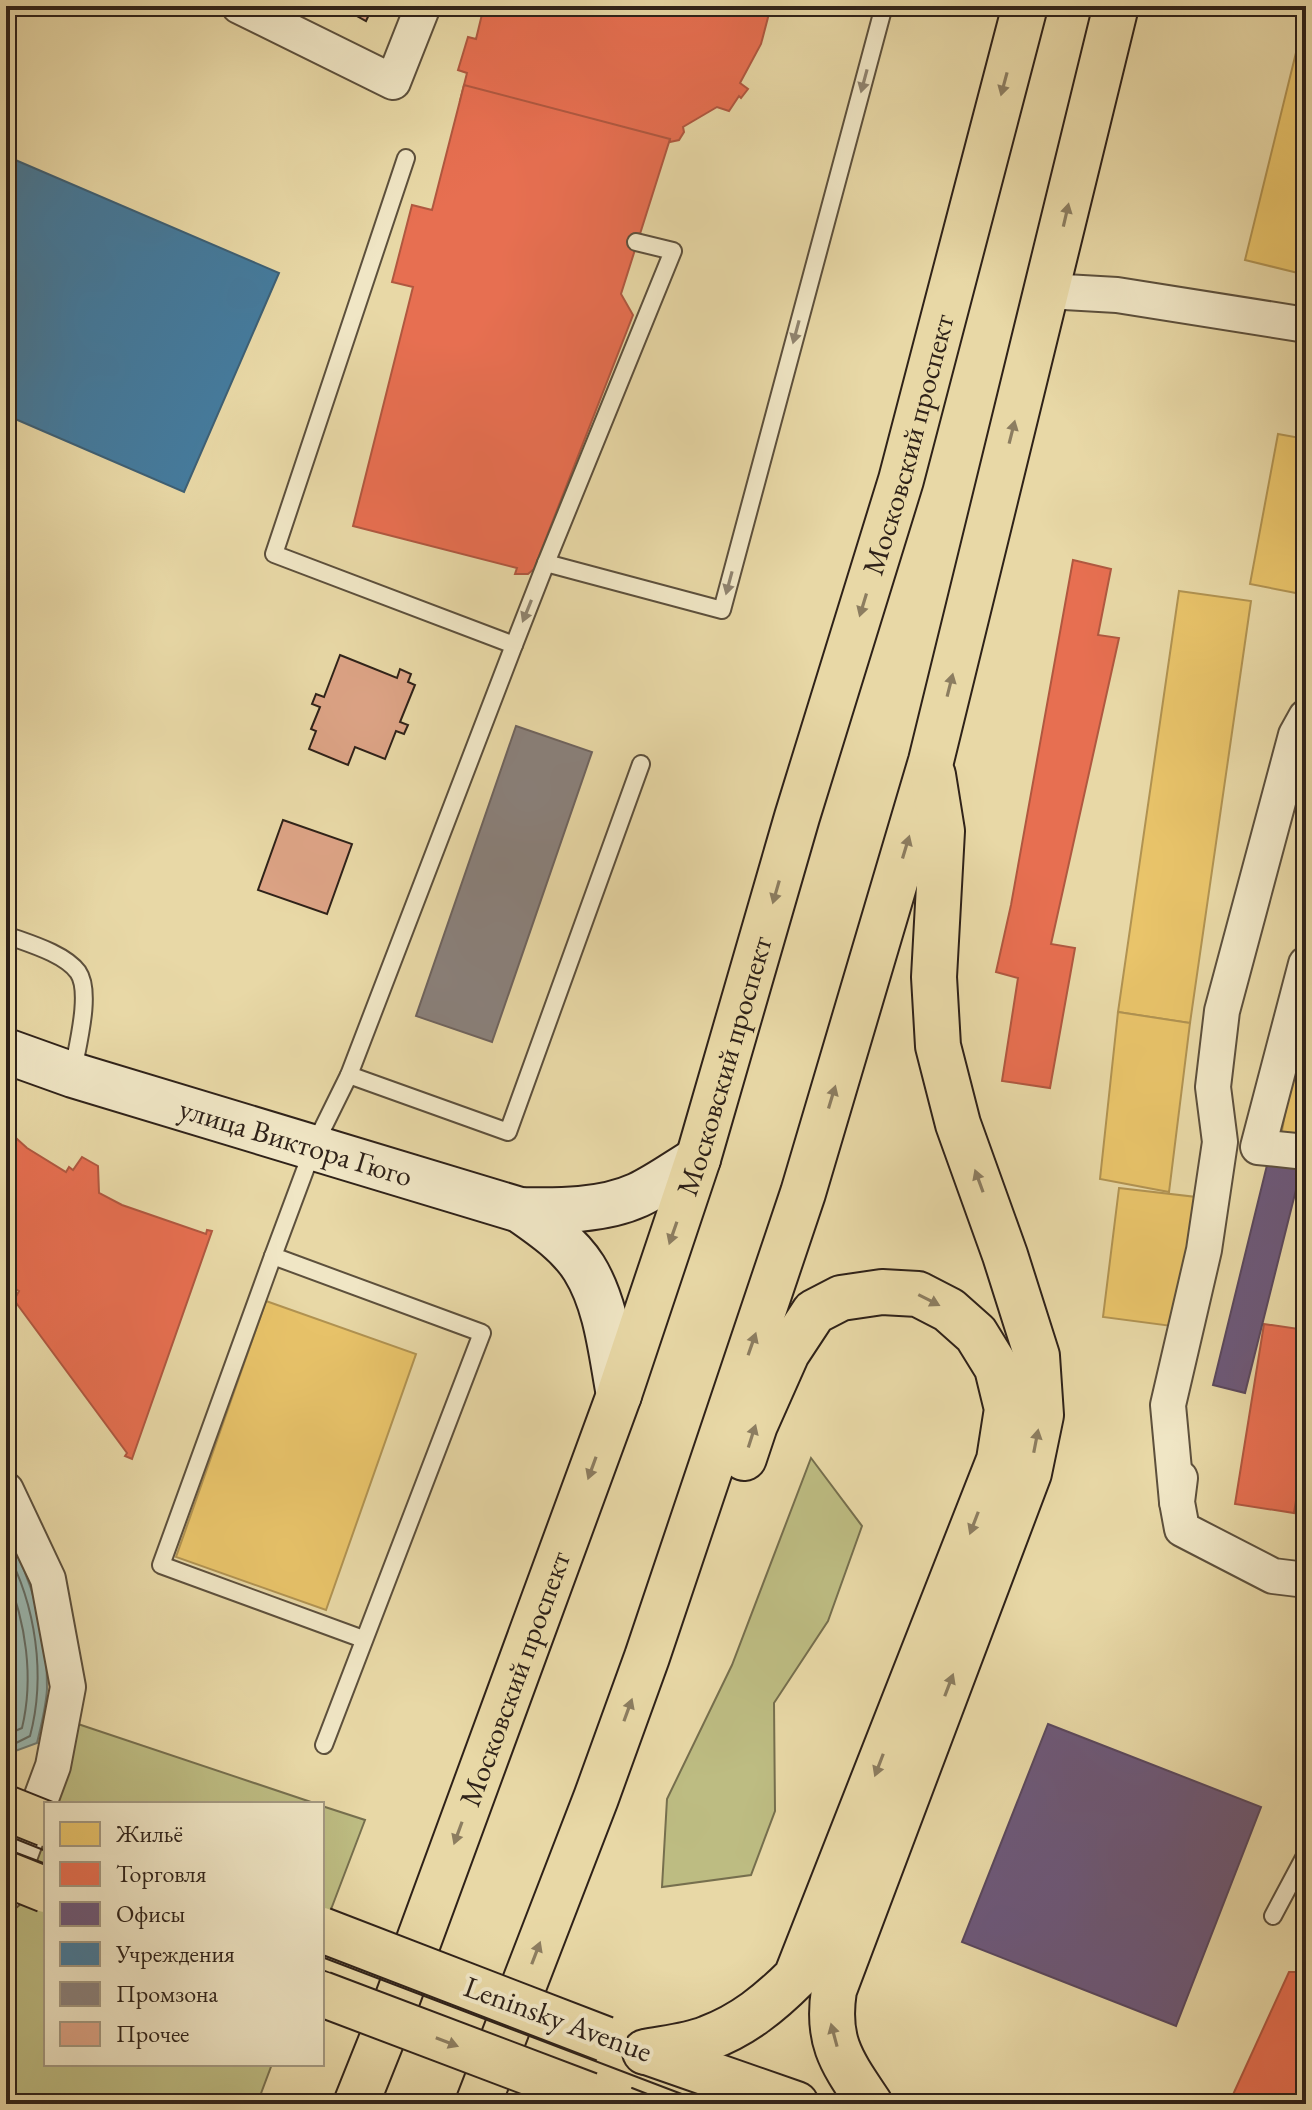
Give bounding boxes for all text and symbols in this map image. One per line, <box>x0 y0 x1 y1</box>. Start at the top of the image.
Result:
one-way arrow <box>857 70 870 94</box>
one-way arrow <box>998 71 1010 96</box>
one-way arrow <box>1060 202 1072 227</box>
street label: Московский проспект <box>853 310 963 580</box>
one-way arrow <box>790 320 802 345</box>
one-way arrow <box>1007 420 1019 445</box>
one-way arrow <box>722 571 734 596</box>
one-way arrow <box>856 593 869 617</box>
one-way arrow <box>520 599 533 623</box>
one-way arrow <box>944 672 957 697</box>
one-way arrow <box>900 835 913 859</box>
one-way arrow <box>769 879 781 904</box>
street label: Московский проспект <box>667 931 781 1201</box>
one-way arrow <box>826 1084 839 1108</box>
street label: улица Виктора Гюго <box>175 1088 417 1195</box>
one-way arrow <box>972 1169 985 1193</box>
one-way arrow <box>666 1221 679 1245</box>
one-way arrow <box>918 1293 941 1307</box>
one-way arrow <box>747 1332 759 1356</box>
one-way arrow <box>746 1424 758 1448</box>
one-way arrow <box>1030 1428 1042 1453</box>
one-way arrow <box>585 1456 598 1480</box>
one-way arrow <box>968 1511 981 1535</box>
street label: Московский проспект <box>450 1546 579 1812</box>
one-way arrow <box>943 1673 956 1697</box>
one-way arrow <box>622 1698 635 1722</box>
one-way arrow <box>873 1753 886 1777</box>
legend <box>44 1802 324 2066</box>
text: Жильё <box>115 1818 183 1849</box>
one-way arrow <box>451 1822 464 1846</box>
text: Торговля <box>116 1858 207 1889</box>
text: Офисы <box>116 1898 185 1929</box>
text: Учреждения <box>115 1938 235 1969</box>
one-way arrow <box>530 1941 543 1965</box>
street label: Leninsky Avenue <box>459 1966 658 2071</box>
text: Промзона <box>116 1978 219 2009</box>
text: Прочее <box>116 2018 189 2049</box>
one-way arrow <box>828 2023 840 2048</box>
one-way arrow <box>435 2036 459 2049</box>

